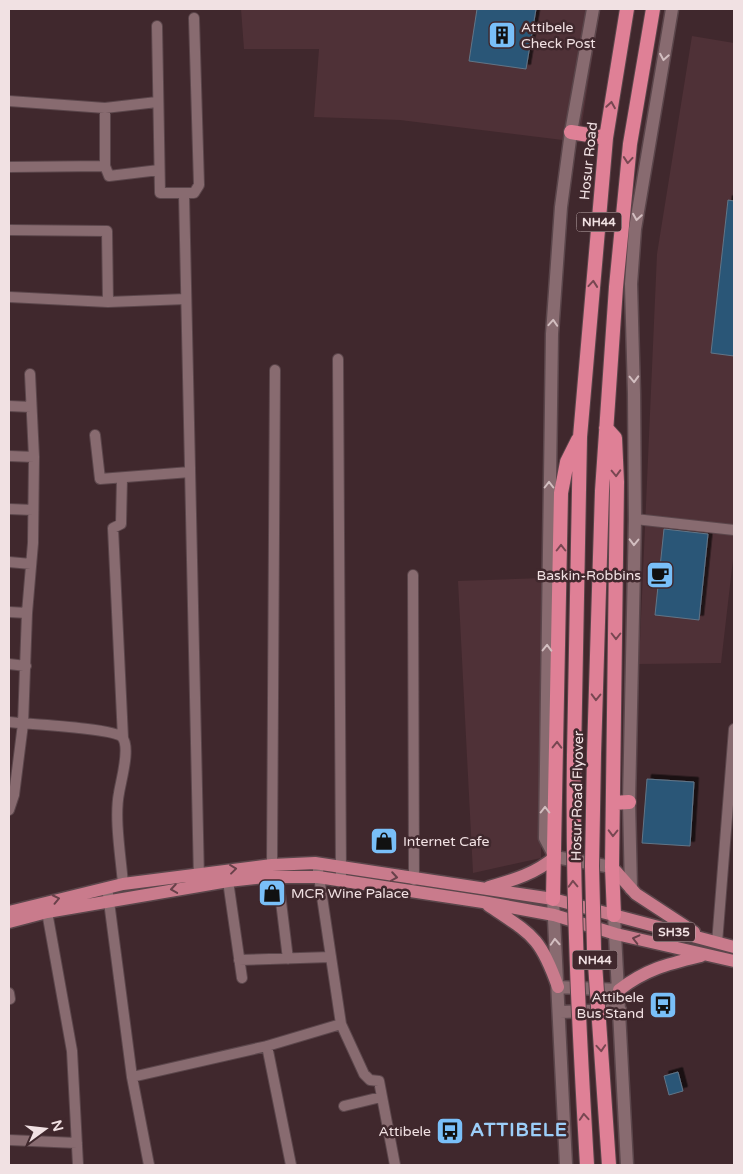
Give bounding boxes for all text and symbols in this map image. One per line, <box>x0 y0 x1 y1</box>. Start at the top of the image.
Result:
place label: Attibele Check Post <box>521 19 596 52</box>
building icon: Attibele Check Post <box>487 20 517 50</box>
one-way arrow <box>659 52 669 61</box>
one-way arrow <box>606 100 616 109</box>
street label: Hosur Road <box>576 121 601 201</box>
one-way arrow <box>623 157 634 165</box>
road number: NH44 <box>576 212 622 232</box>
one-way arrow <box>633 213 643 221</box>
one-way arrow <box>587 279 598 287</box>
one-way arrow <box>547 319 558 327</box>
one-way arrow <box>629 376 639 383</box>
one-way arrow <box>611 469 622 477</box>
one-way arrow <box>544 481 554 489</box>
one-way arrow <box>629 538 639 546</box>
one-way arrow <box>556 543 566 551</box>
cafe icon: Baskin-Robbins <box>645 560 675 590</box>
place label: Baskin-Robbins <box>536 567 641 584</box>
one-way arrow <box>610 632 621 640</box>
one-way arrow <box>542 643 552 651</box>
one-way arrow <box>590 694 601 702</box>
street label: Hosur Road Flyover <box>568 730 587 861</box>
one-way arrow <box>552 741 562 748</box>
one-way arrow <box>540 806 550 814</box>
shop icon: Internet Cafe <box>369 826 399 856</box>
one-way arrow <box>608 830 618 837</box>
place label: Internet Cafe <box>403 833 490 850</box>
one-way arrow <box>229 865 238 875</box>
one-way arrow <box>390 871 399 881</box>
shop icon: MCR Wine Palace <box>257 878 287 908</box>
one-way arrow <box>568 880 578 888</box>
one-way arrow <box>170 884 178 894</box>
place label: MCR Wine Palace <box>291 885 409 902</box>
one-way arrow <box>51 894 60 905</box>
road number: SH35 <box>653 922 695 942</box>
one-way arrow <box>632 934 640 944</box>
one-way arrow <box>550 938 561 946</box>
road number: NH44 <box>572 950 618 970</box>
place label: Attibele Bus Stand <box>577 989 644 1022</box>
bus stop icon: Attibele Bus Stand <box>648 990 678 1020</box>
one-way arrow <box>595 1044 606 1052</box>
north arrow <box>20 1104 70 1154</box>
one-way arrow <box>579 1112 590 1120</box>
bus stop icon: Attibele <box>435 1116 465 1146</box>
text: N <box>47 1118 67 1133</box>
district label: ATTIBELE <box>470 1119 568 1141</box>
place label: Attibele <box>379 1123 431 1140</box>

